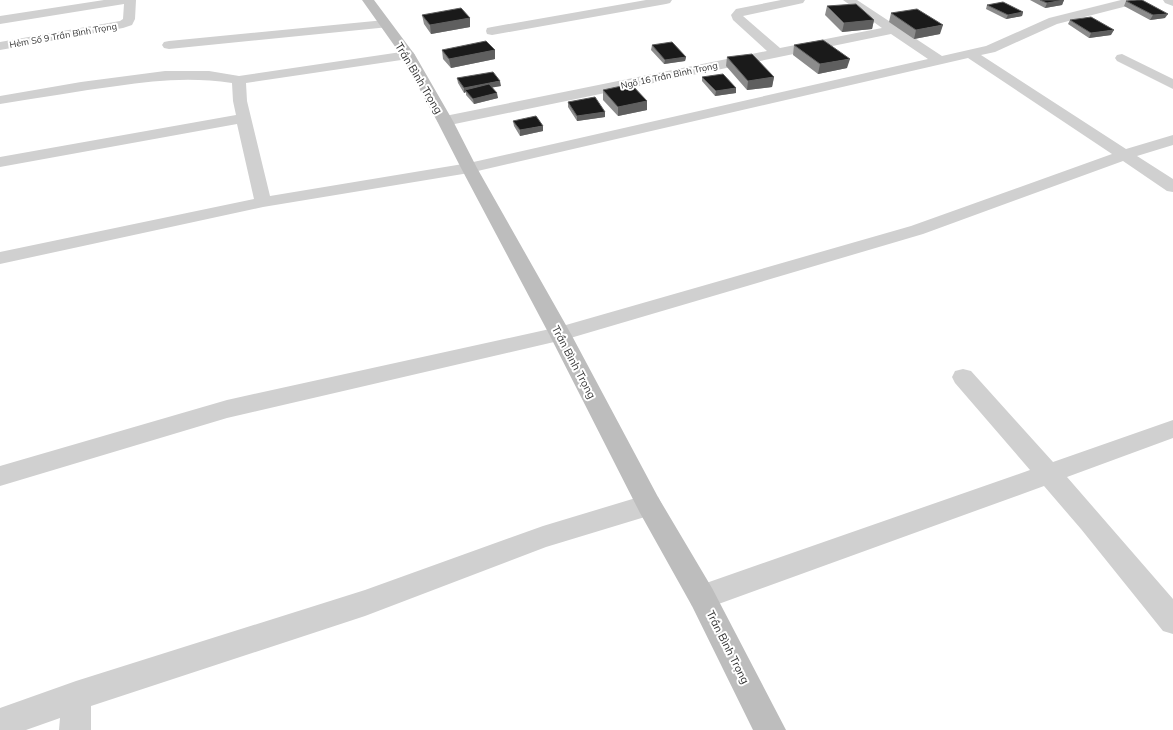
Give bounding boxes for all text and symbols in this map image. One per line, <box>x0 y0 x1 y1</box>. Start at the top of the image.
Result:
street label: Hẻm Số 9 Trần Bình Trọng <box>8 20 118 50</box>
street label: Trần Bình Trọng <box>392 40 446 116</box>
street label: Ngõ 16 Trần Bình Trọng <box>620 59 718 91</box>
street label: Trần Bình Trọng <box>549 323 599 401</box>
street label: Trần Bình Trọng <box>703 608 753 686</box>

